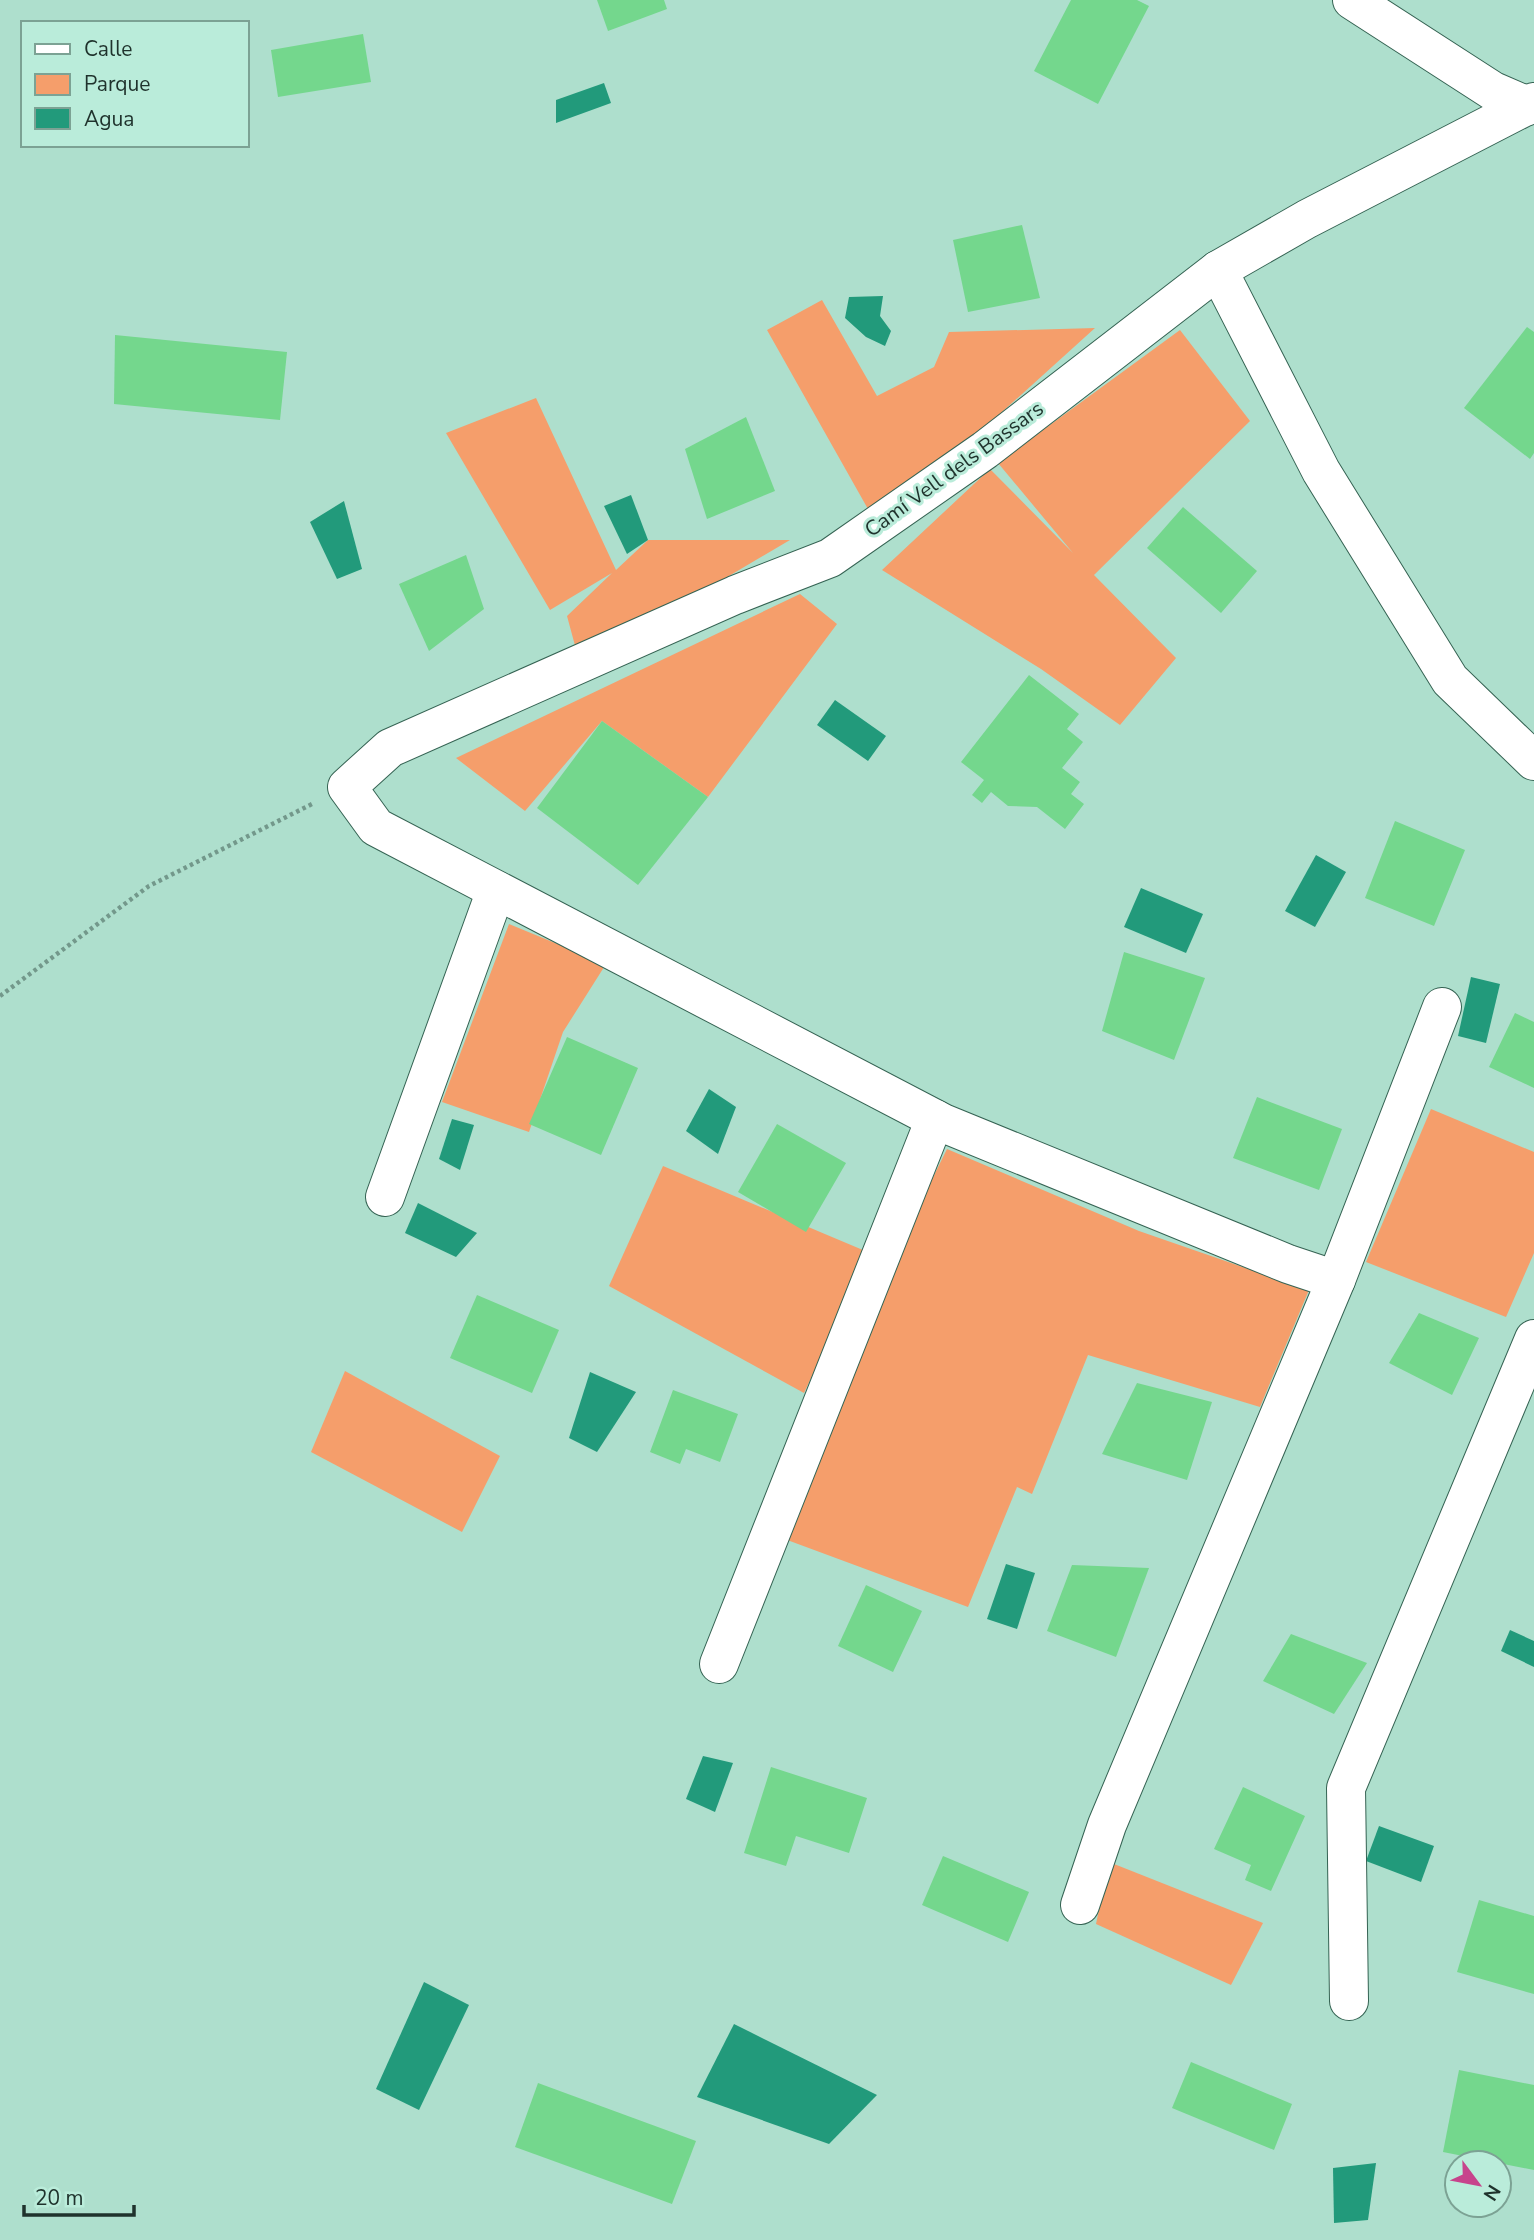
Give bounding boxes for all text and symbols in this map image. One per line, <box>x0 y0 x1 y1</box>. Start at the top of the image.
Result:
legend <box>21 21 248 147</box>
text: Calle <box>84 35 132 63</box>
text: Parque <box>84 70 151 98</box>
text: Agua <box>84 105 134 133</box>
street label: Camí Vell dels Bassars <box>859 395 1049 543</box>
north arrow <box>1443 2149 1513 2219</box>
scale bar <box>24 2174 135 2218</box>
text: N <box>1477 2180 1506 2205</box>
text: 20 m <box>35 2184 84 2212</box>

